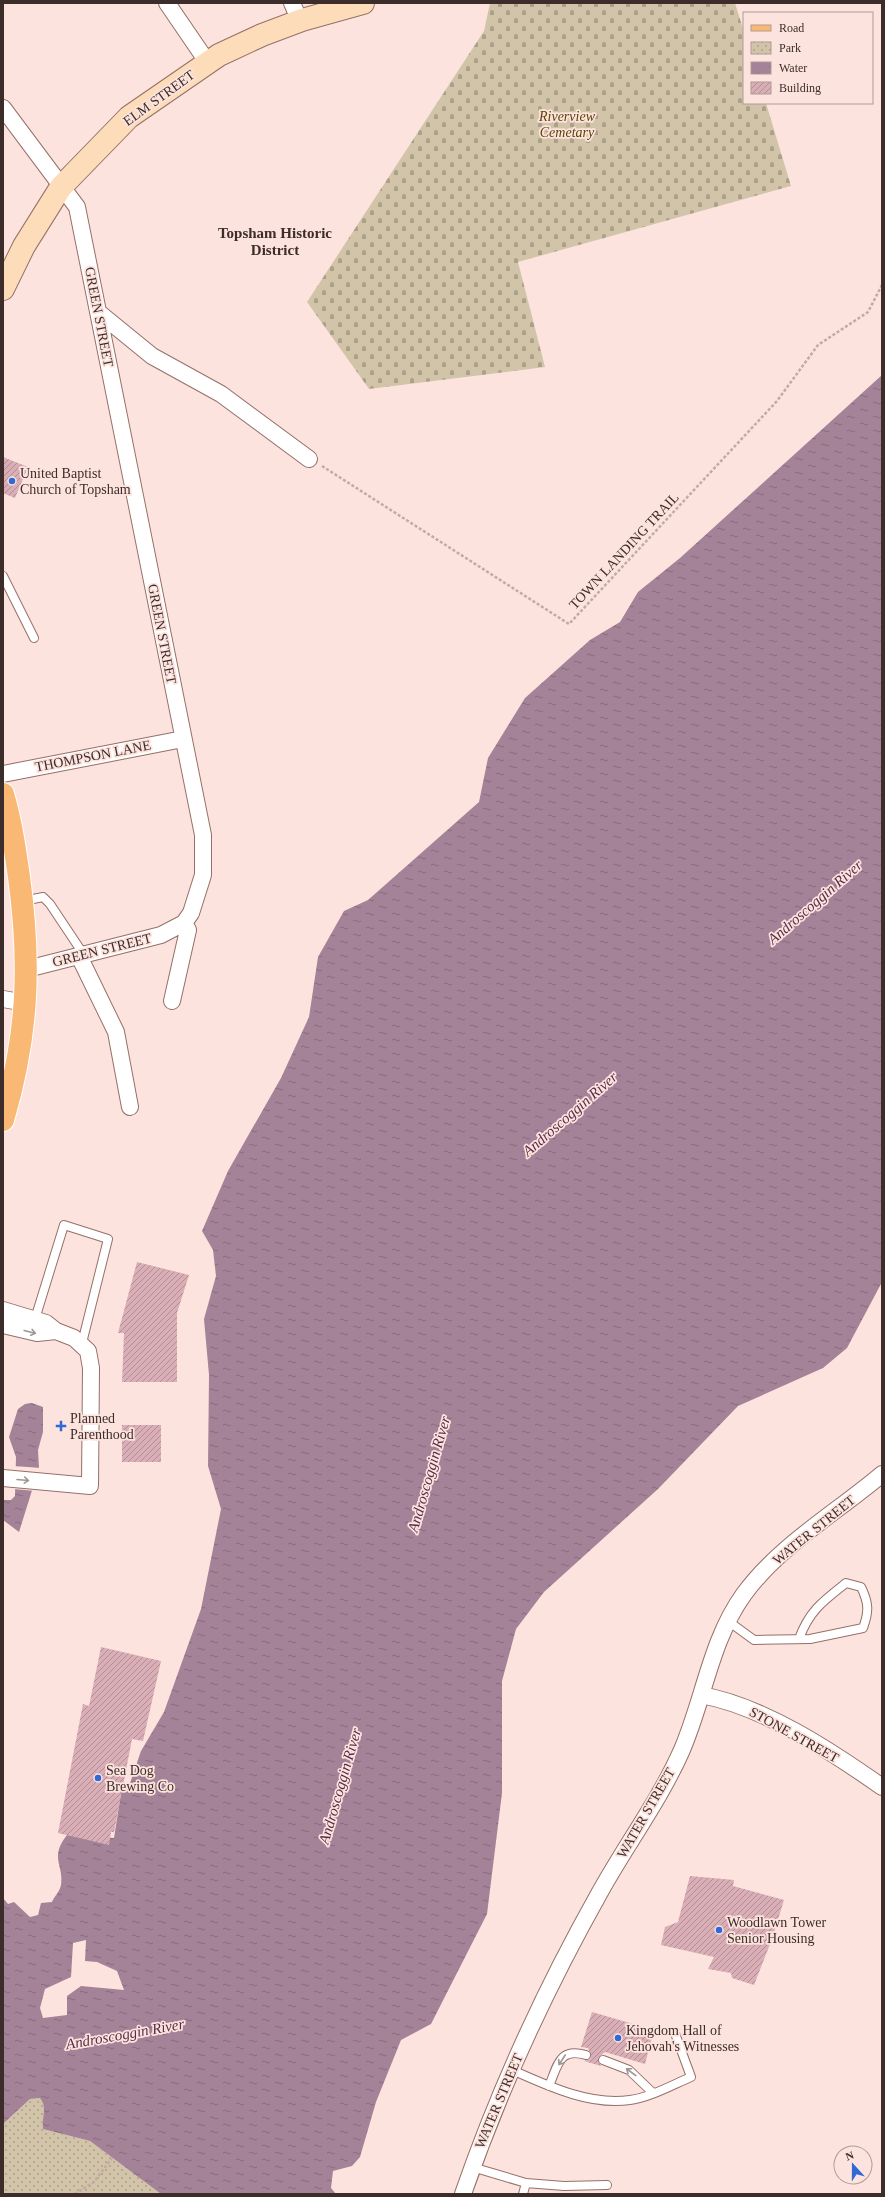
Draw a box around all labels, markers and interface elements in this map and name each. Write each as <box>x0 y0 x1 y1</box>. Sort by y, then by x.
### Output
legend <box>743 12 873 104</box>
text: Road <box>779 21 804 35</box>
text: Park <box>779 41 801 55</box>
text: Water <box>779 61 807 75</box>
street label: ELM STREET <box>120 67 198 129</box>
text: Building <box>779 81 821 95</box>
park label: Riverview Cemetary <box>538 109 596 140</box>
district label: Topsham Historic District <box>218 225 332 258</box>
street label: GREEN STREET <box>82 266 116 369</box>
place label: United Baptist Church of Topsham <box>20 466 131 497</box>
marker: United Baptist Church of Topsham <box>7 476 17 486</box>
street label: TOWN LANDING TRAIL <box>566 490 682 612</box>
street label: GREEN STREET <box>145 583 179 686</box>
street label: THOMPSON LANE <box>34 737 152 775</box>
water label: Androscoggin River <box>764 857 866 948</box>
street label: GREEN STREET <box>51 930 153 970</box>
water label: Androscoggin River <box>519 1069 621 1160</box>
one-way arrow <box>23 1328 36 1336</box>
place label: Planned Parenthood <box>70 1411 134 1442</box>
water label: Androscoggin River <box>405 1414 453 1535</box>
marker: Planned Parenthood <box>55 1420 67 1432</box>
one-way arrow <box>16 1477 29 1484</box>
street label: WATER STREET <box>770 1492 859 1568</box>
street label: STONE STREET <box>747 1704 842 1766</box>
water label: Androscoggin River <box>316 1726 364 1847</box>
place label: Sea Dog Brewing Co <box>106 1763 174 1794</box>
street label: WATER STREET <box>614 1765 678 1861</box>
marker: Sea Dog Brewing Co <box>93 1773 103 1783</box>
place label: Woodlawn Tower Senior Housing <box>727 1915 826 1946</box>
marker: Woodlawn Tower Senior Housing <box>714 1925 724 1935</box>
water label: Androscoggin River <box>64 2016 186 2052</box>
place label: Kingdom Hall of Jehovah's Witnesses <box>626 2023 739 2054</box>
marker: Kingdom Hall of Jehovah's Witnesses <box>613 2033 623 2043</box>
street label: WATER STREET <box>472 2051 526 2151</box>
one-way arrow <box>558 2054 566 2065</box>
one-way arrow <box>625 2068 636 2076</box>
north arrow <box>833 2145 873 2185</box>
text: N <box>844 2149 855 2163</box>

